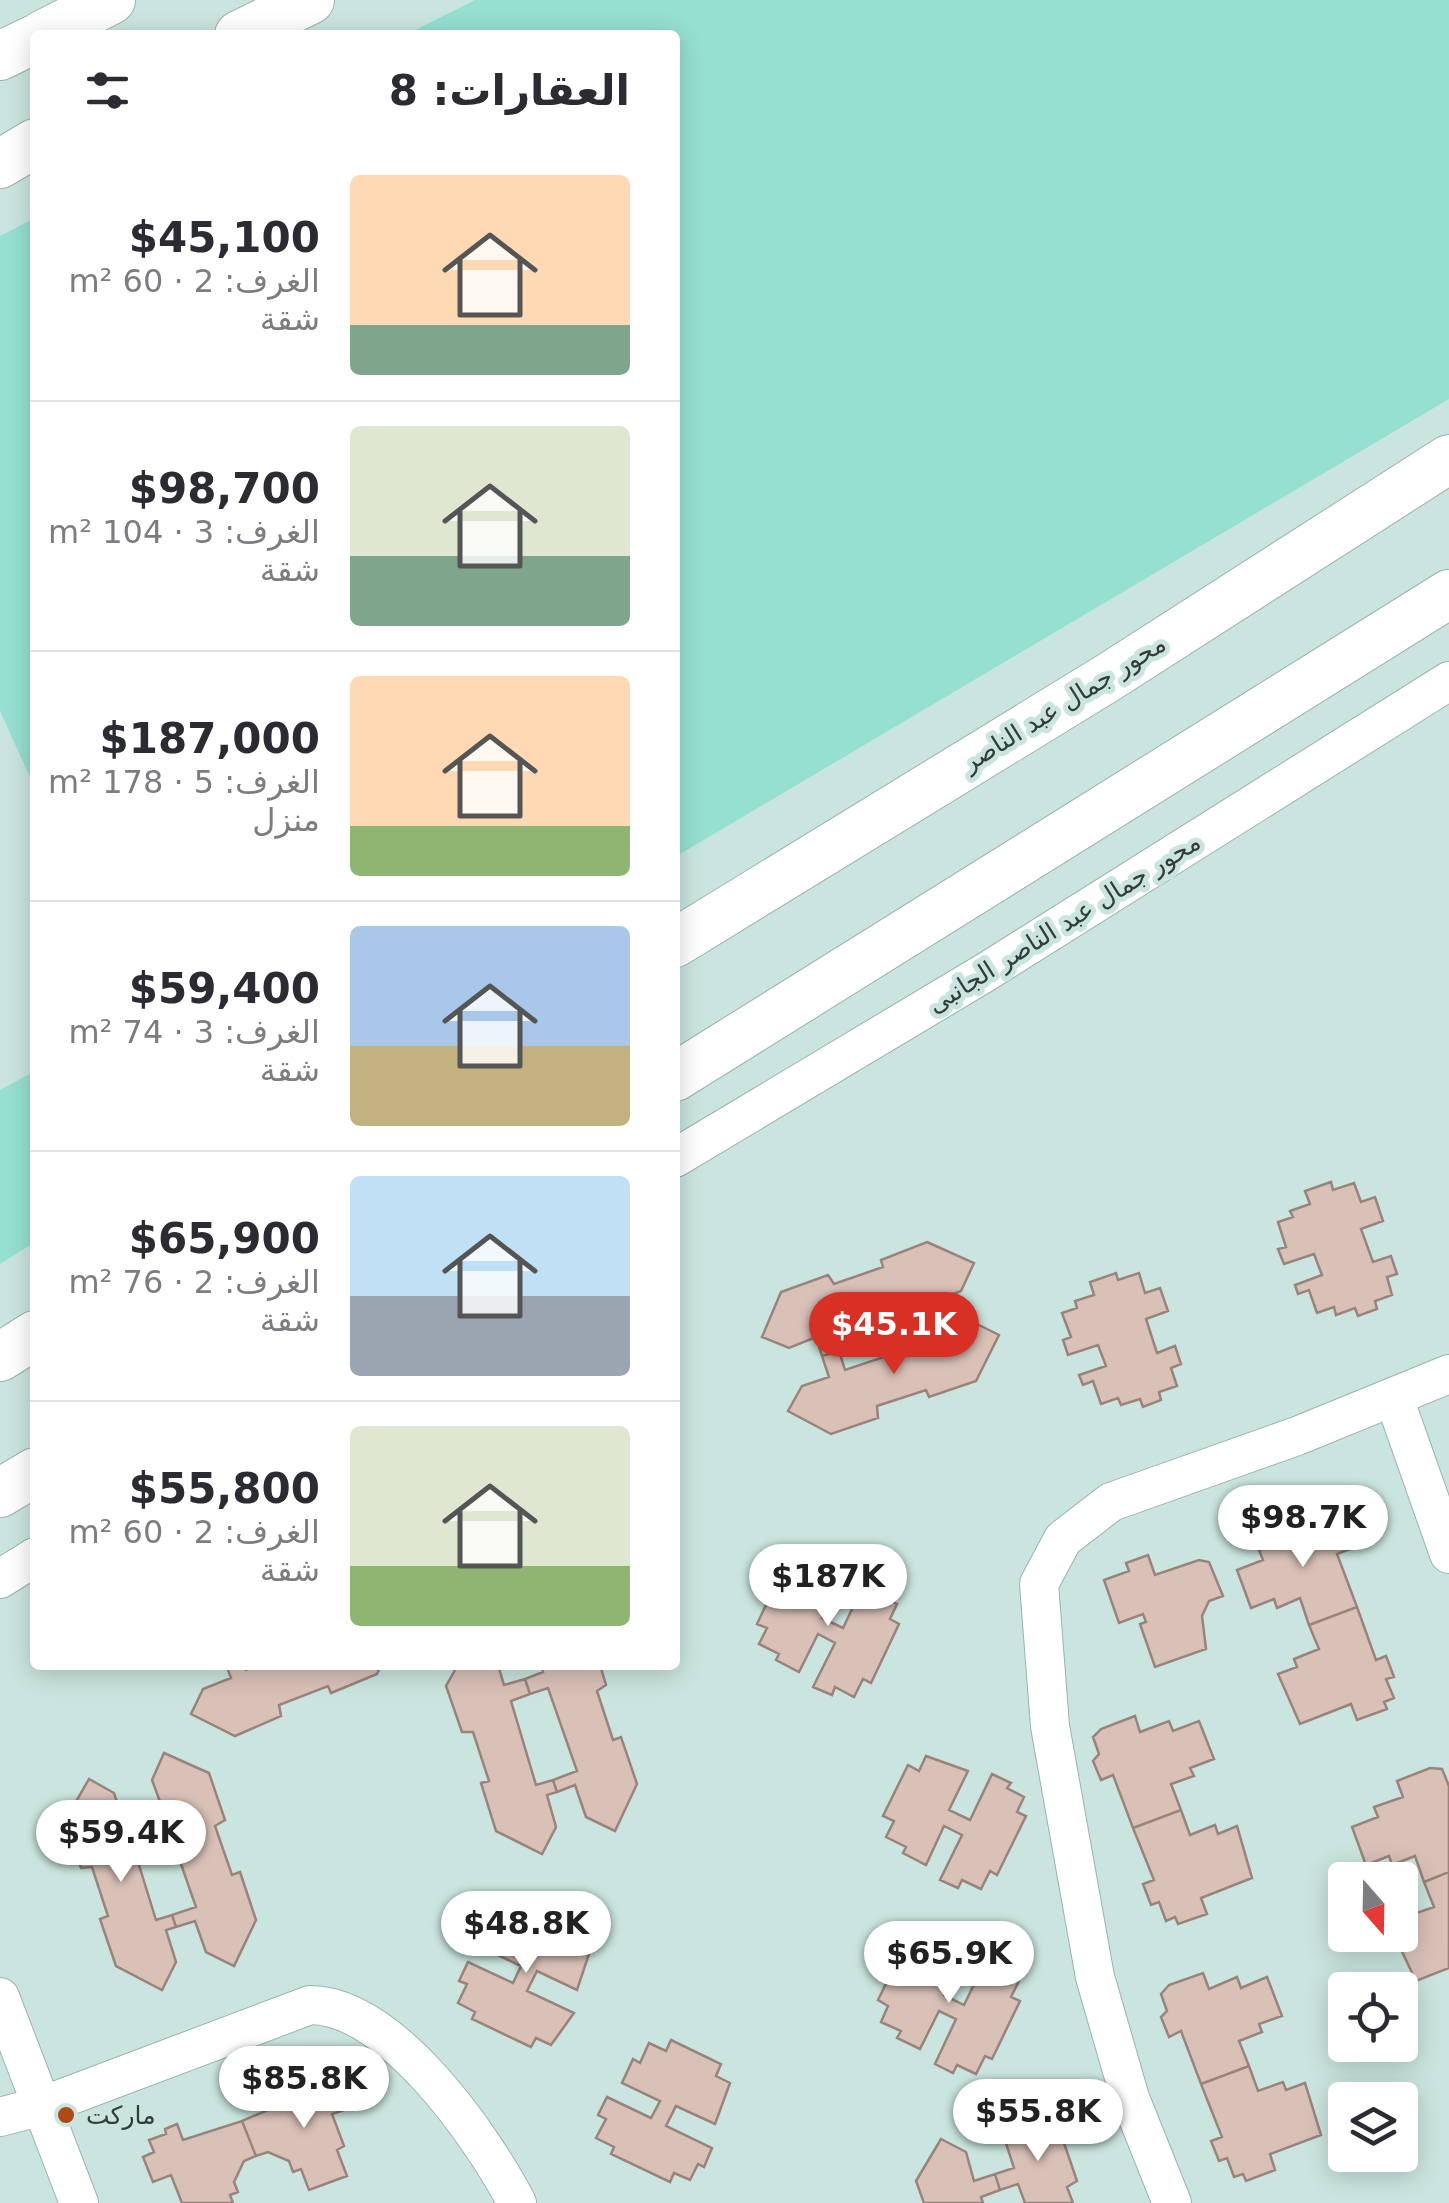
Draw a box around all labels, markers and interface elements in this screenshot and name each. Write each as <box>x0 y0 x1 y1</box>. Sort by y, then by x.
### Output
icon: filters <box>80 63 135 118</box>
text: العقارات: 8 <box>389 66 630 115</box>
text: $45,100 <box>129 213 320 262</box>
icon: home <box>430 215 550 335</box>
text: الغرف: 2 · 60 m² <box>68 262 320 300</box>
text: شقة <box>260 300 320 338</box>
text: $98,700 <box>129 464 320 513</box>
icon: home <box>430 466 550 586</box>
text: الغرف: 3 · 104 m² <box>48 513 320 551</box>
text: شقة <box>260 551 320 589</box>
street label: محور جمال عبد الناصر <box>955 629 1171 778</box>
text: $187,000 <box>99 714 320 763</box>
icon: home <box>430 716 550 836</box>
text: الغرف: 5 · 178 m² <box>48 763 320 801</box>
text: منزل <box>252 801 320 839</box>
street label: محور جمال عبد الناصر الجانبى <box>922 827 1206 1019</box>
text: $59,400 <box>129 964 320 1013</box>
icon: home <box>430 966 550 1086</box>
text: الغرف: 3 · 74 m² <box>68 1013 320 1051</box>
text: شقة <box>260 1051 320 1089</box>
text: $65,900 <box>129 1214 320 1263</box>
icon: home <box>430 1216 550 1336</box>
text: الغرف: 2 · 76 m² <box>68 1263 320 1301</box>
pin: $45.1K <box>813 1292 975 1377</box>
text: شقة <box>260 1301 320 1339</box>
text: $45.1K <box>831 1305 957 1343</box>
text: $55,800 <box>129 1464 320 1513</box>
icon: home <box>430 1466 550 1586</box>
pin: $98.7K <box>1222 1485 1384 1570</box>
text: $98.7K <box>1240 1498 1366 1536</box>
text: الغرف: 2 · 60 m² <box>68 1513 320 1551</box>
pin: $187K <box>758 1544 898 1629</box>
text: شقة <box>260 1551 320 1589</box>
text: $187K <box>771 1557 885 1595</box>
pin: $59.4K <box>40 1800 202 1885</box>
text: $59.4K <box>58 1813 184 1851</box>
north arrow <box>1328 1862 1418 1952</box>
map controls <box>1328 1862 1418 2172</box>
pin: $48.8K <box>445 1891 607 1976</box>
text: $48.8K <box>463 1904 589 1942</box>
pin: $65.9K <box>868 1921 1030 2006</box>
text: $65.9K <box>886 1934 1012 1972</box>
button: locate <box>1328 1972 1418 2062</box>
pin: $85.8K <box>223 2046 385 2131</box>
text: $85.8K <box>241 2059 367 2097</box>
pin: $55.8K <box>957 2079 1119 2164</box>
button: layers <box>1328 2082 1418 2172</box>
text: $55.8K <box>975 2092 1101 2130</box>
place label: ماركت <box>86 2101 156 2130</box>
marker: ماركت <box>55 2104 77 2126</box>

